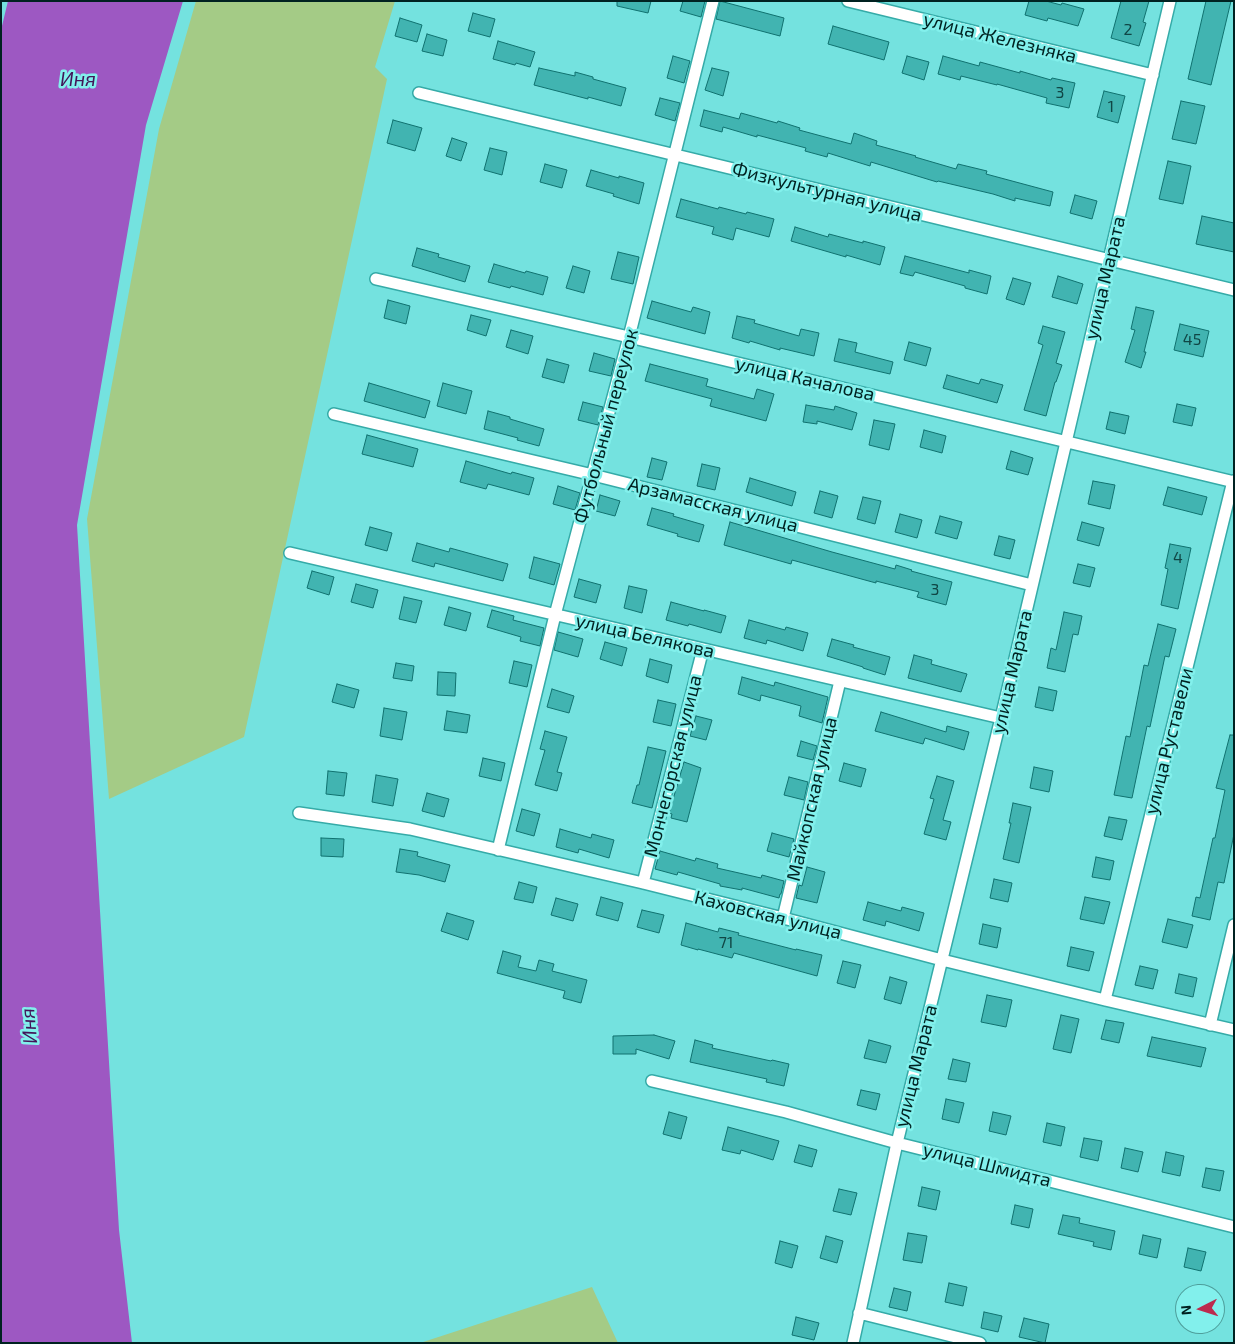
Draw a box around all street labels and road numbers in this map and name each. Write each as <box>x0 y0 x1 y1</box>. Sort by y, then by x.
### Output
street label: улица Железняка <box>921 8 1079 68</box>
street label: Физкультурная улица <box>730 157 924 227</box>
street label: улица Марата <box>1080 214 1130 342</box>
street label: Футбольный переулок <box>569 326 643 526</box>
street label: улица Качалова <box>733 352 877 406</box>
street label: Арзамасская улица <box>626 473 800 537</box>
street label: улица Марата <box>987 608 1037 736</box>
street label: улица Белякова <box>573 609 717 663</box>
street label: улица Руставели <box>1140 665 1198 817</box>
street label: Мончегорская улица <box>639 672 707 860</box>
street label: Майкопская улица <box>782 715 842 883</box>
street label: Каховская улица <box>692 886 844 944</box>
street label: улица Марата <box>890 1002 942 1130</box>
street label: улица Шмидта <box>921 1138 1053 1192</box>

